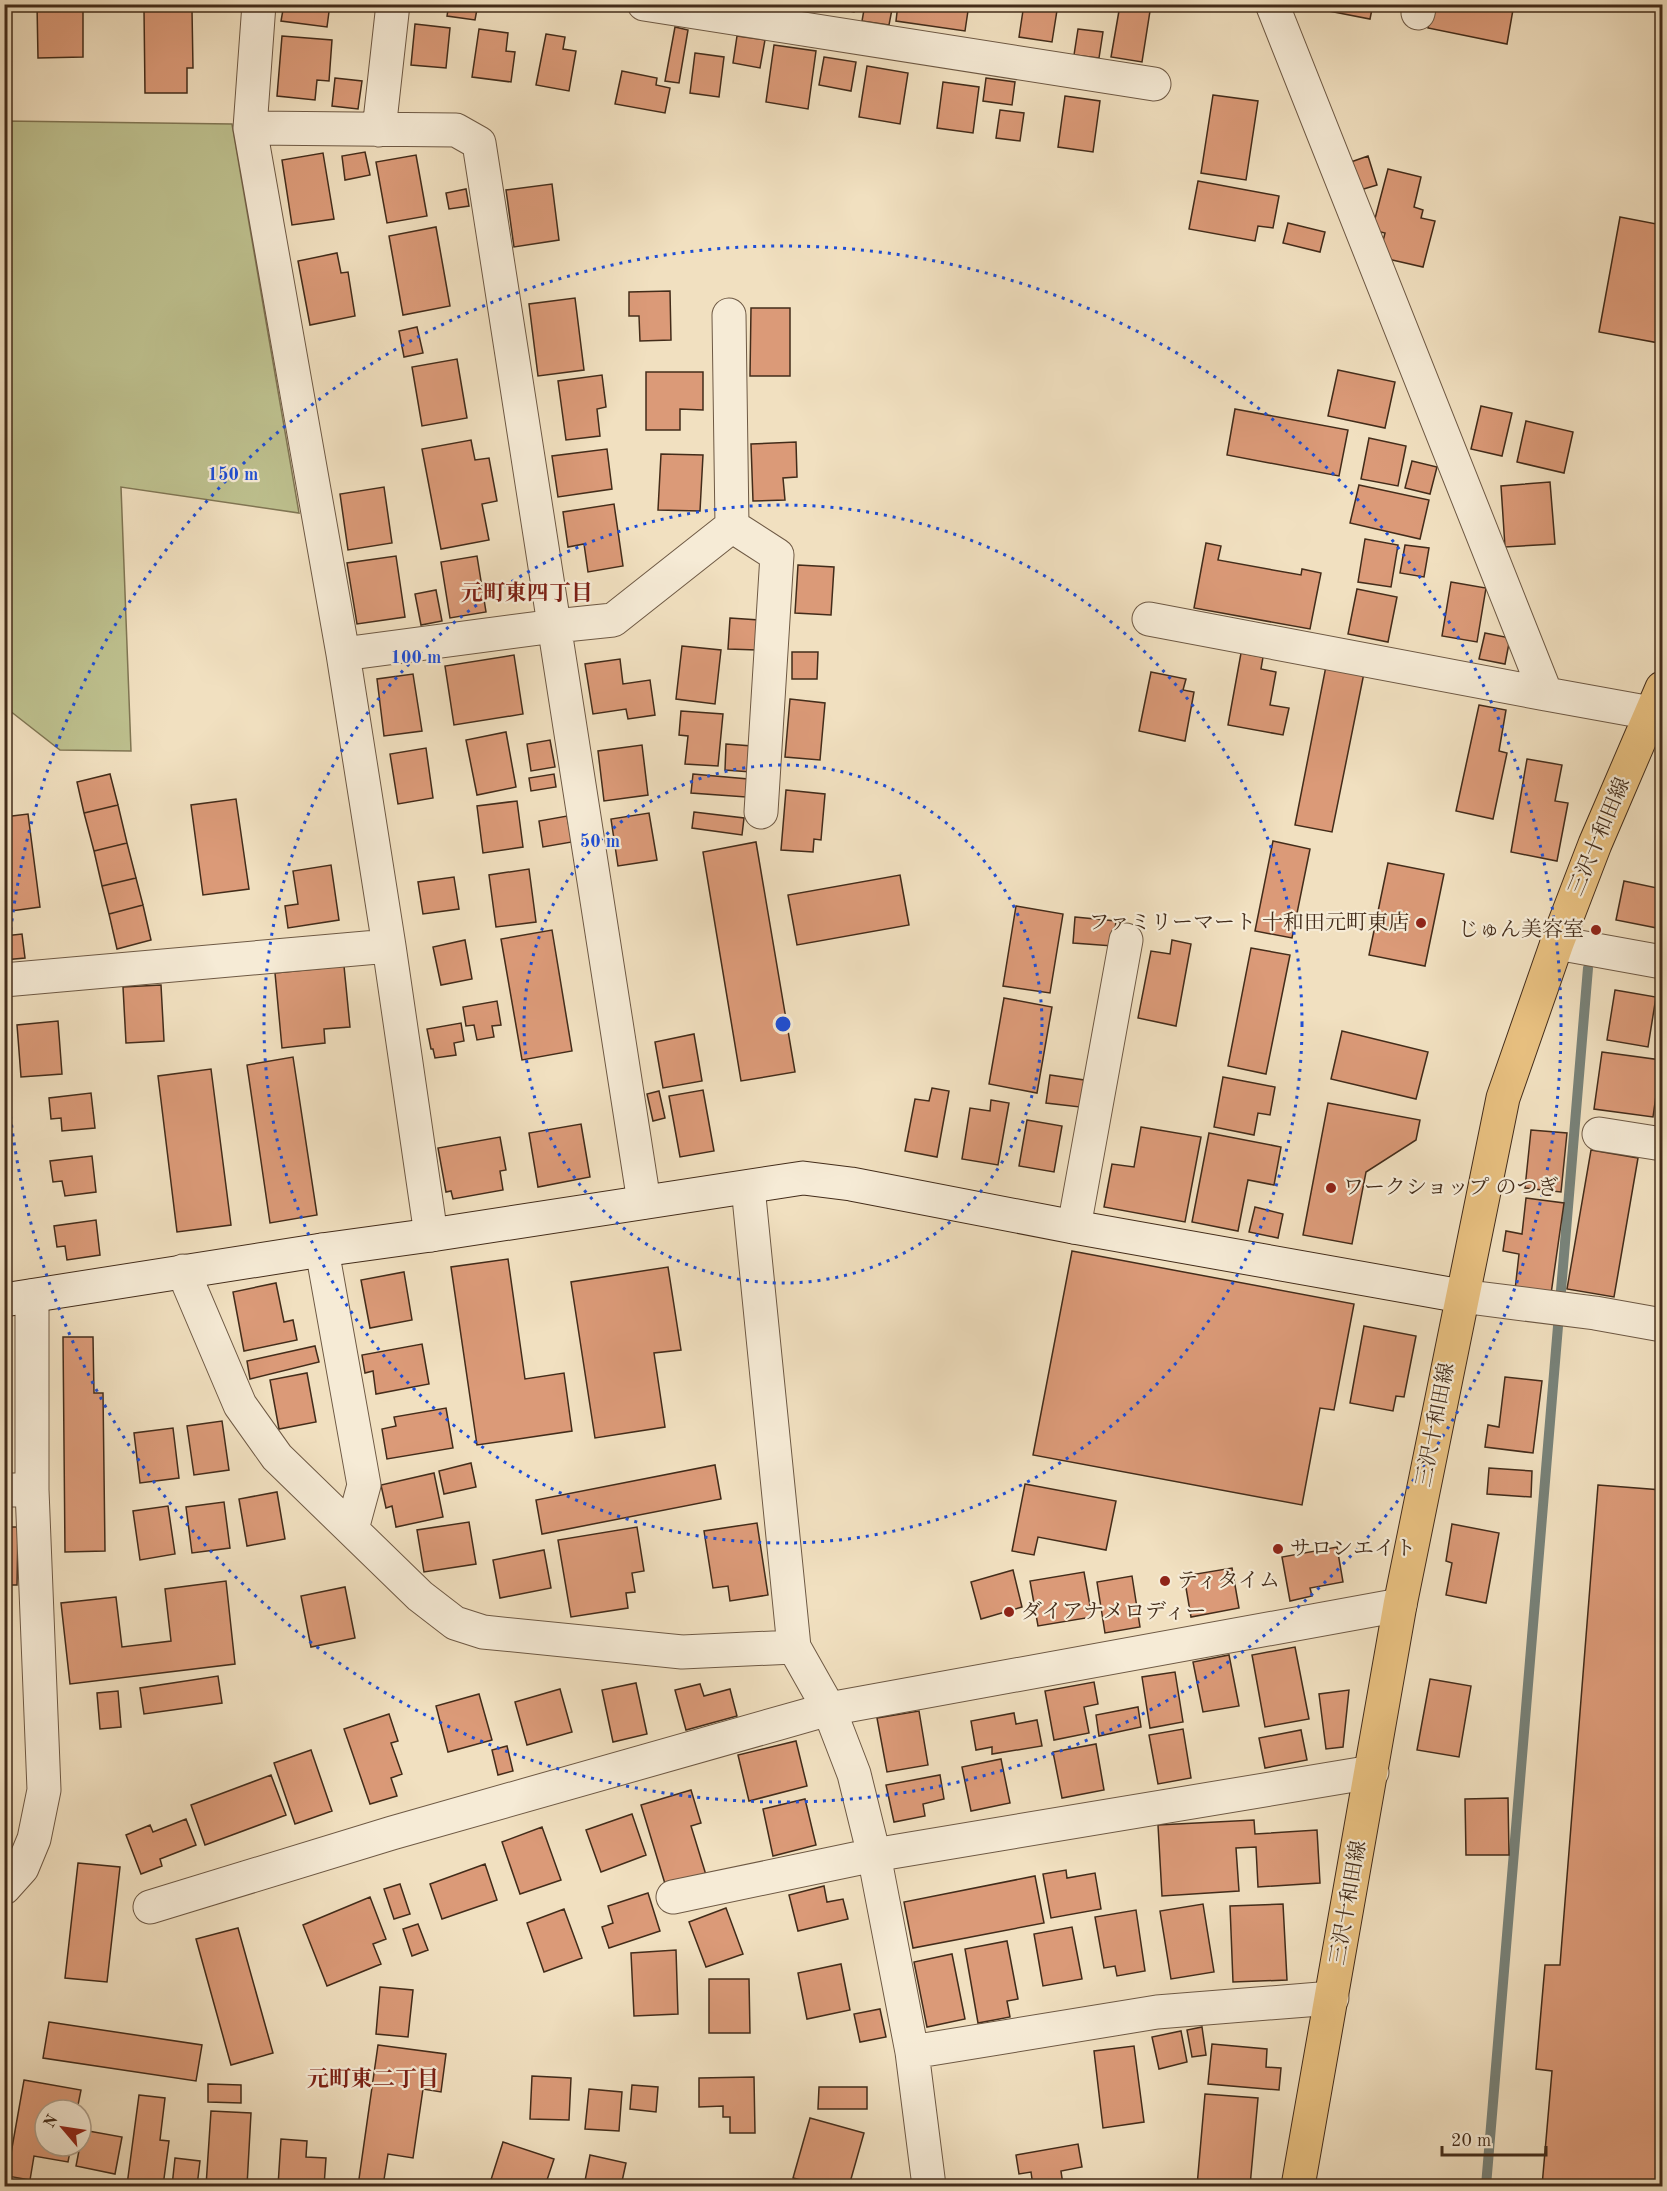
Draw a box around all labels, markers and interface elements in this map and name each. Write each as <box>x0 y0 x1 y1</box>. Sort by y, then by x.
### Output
text: 150 m <box>208 466 258 484</box>
district label: 元町東四丁目 <box>461 581 593 605</box>
text: 100 m <box>391 649 441 667</box>
street label: 三沢十和田線 <box>1564 774 1634 899</box>
text: 50 m <box>580 833 620 851</box>
place label: ファミリーマート 十和田元町東店 <box>1089 911 1409 934</box>
marker: ファミリーマート 十和田元町東店 <box>1414 916 1428 930</box>
place label: じゅん美容室 <box>1458 918 1584 941</box>
marker: じゅん美容室 <box>1589 923 1603 937</box>
centre of rings <box>773 1014 793 1034</box>
place label: ワークショップ のつぎ <box>1343 1176 1558 1199</box>
marker: ワークショップ のつぎ <box>1324 1181 1338 1195</box>
street label: 三沢十和田線 <box>1412 1361 1458 1489</box>
place label: サロンエイト <box>1290 1538 1416 1560</box>
marker: サロンエイト <box>1271 1542 1285 1556</box>
place label: ティタイム <box>1177 1570 1280 1592</box>
marker: ティタイム <box>1158 1574 1172 1588</box>
place label: ダイアナメロディー <box>1021 1600 1206 1623</box>
marker: ダイアナメロディー <box>1002 1605 1016 1619</box>
street label: 三沢十和田線 <box>1326 1839 1370 1967</box>
district label: 元町東二丁目 <box>307 2067 439 2091</box>
north arrow <box>33 2098 93 2158</box>
text: N <box>42 2112 62 2131</box>
scale bar <box>1442 2119 1546 2157</box>
text: 20 m <box>1451 2132 1491 2150</box>

